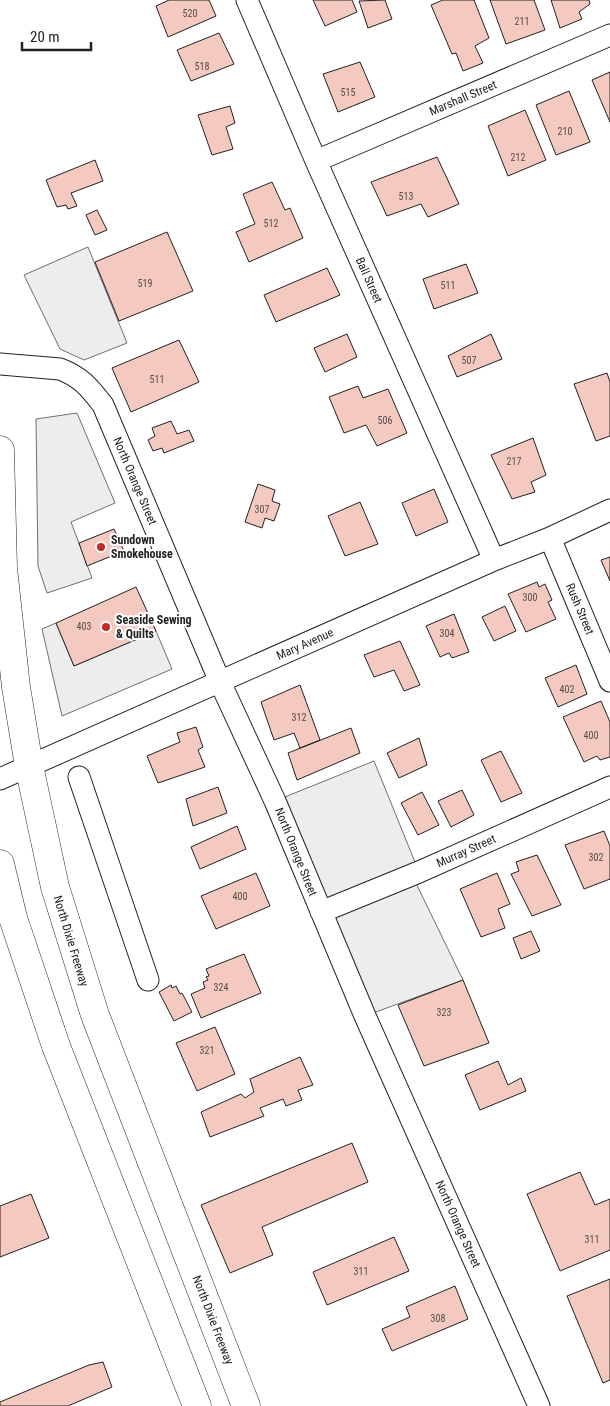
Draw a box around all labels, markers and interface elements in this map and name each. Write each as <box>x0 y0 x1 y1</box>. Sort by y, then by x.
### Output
house number: 520 <box>183 8 197 19</box>
house number: 211 <box>515 16 529 27</box>
scale bar <box>22 20 91 52</box>
text: 20 m <box>30 28 60 46</box>
house number: 518 <box>195 61 209 72</box>
street label: Marshall Street <box>427 77 499 118</box>
house number: 515 <box>341 87 355 98</box>
house number: 210 <box>558 126 572 137</box>
house number: 212 <box>511 152 525 163</box>
house number: 513 <box>399 191 413 202</box>
house number: 512 <box>264 218 278 229</box>
street label: Ball Street <box>353 255 385 305</box>
house number: 519 <box>138 278 152 289</box>
house number: 511 <box>441 280 455 291</box>
house number: 507 <box>462 355 476 366</box>
house number: 511 <box>150 374 164 385</box>
house number: 506 <box>378 415 392 426</box>
street label: North Orange Street <box>110 435 160 527</box>
house number: 217 <box>507 456 521 467</box>
house number: 307 <box>255 504 269 515</box>
place label: Sundown Smokehouse <box>111 533 173 561</box>
marker: Sundown Smokehouse <box>95 541 107 553</box>
street label: Rush Street <box>563 581 597 637</box>
house number: 300 <box>523 592 537 603</box>
place label: Seaside Sewing & Quilts <box>116 613 192 641</box>
house number: 403 <box>77 621 91 632</box>
marker: Seaside Sewing & Quilts <box>100 621 112 633</box>
street label: Mary Avenue <box>274 625 336 663</box>
house number: 304 <box>440 628 454 639</box>
house number: 402 <box>560 684 574 695</box>
house number: 312 <box>292 712 306 723</box>
house number: 400 <box>584 730 598 741</box>
street label: North Orange Street <box>272 806 320 899</box>
street label: Murray Street <box>434 832 498 870</box>
house number: 302 <box>589 852 603 863</box>
house number: 400 <box>233 891 247 902</box>
street label: North Dixie Freeway <box>51 894 91 988</box>
house number: 324 <box>214 982 228 993</box>
house number: 323 <box>437 1007 451 1018</box>
house number: 321 <box>200 1045 214 1056</box>
street label: North Orange Street <box>432 1178 484 1270</box>
house number: 311 <box>585 1234 599 1245</box>
house number: 311 <box>354 1266 368 1277</box>
street label: North Dixie Freeway <box>190 1273 236 1367</box>
house number: 308 <box>431 1313 445 1324</box>

